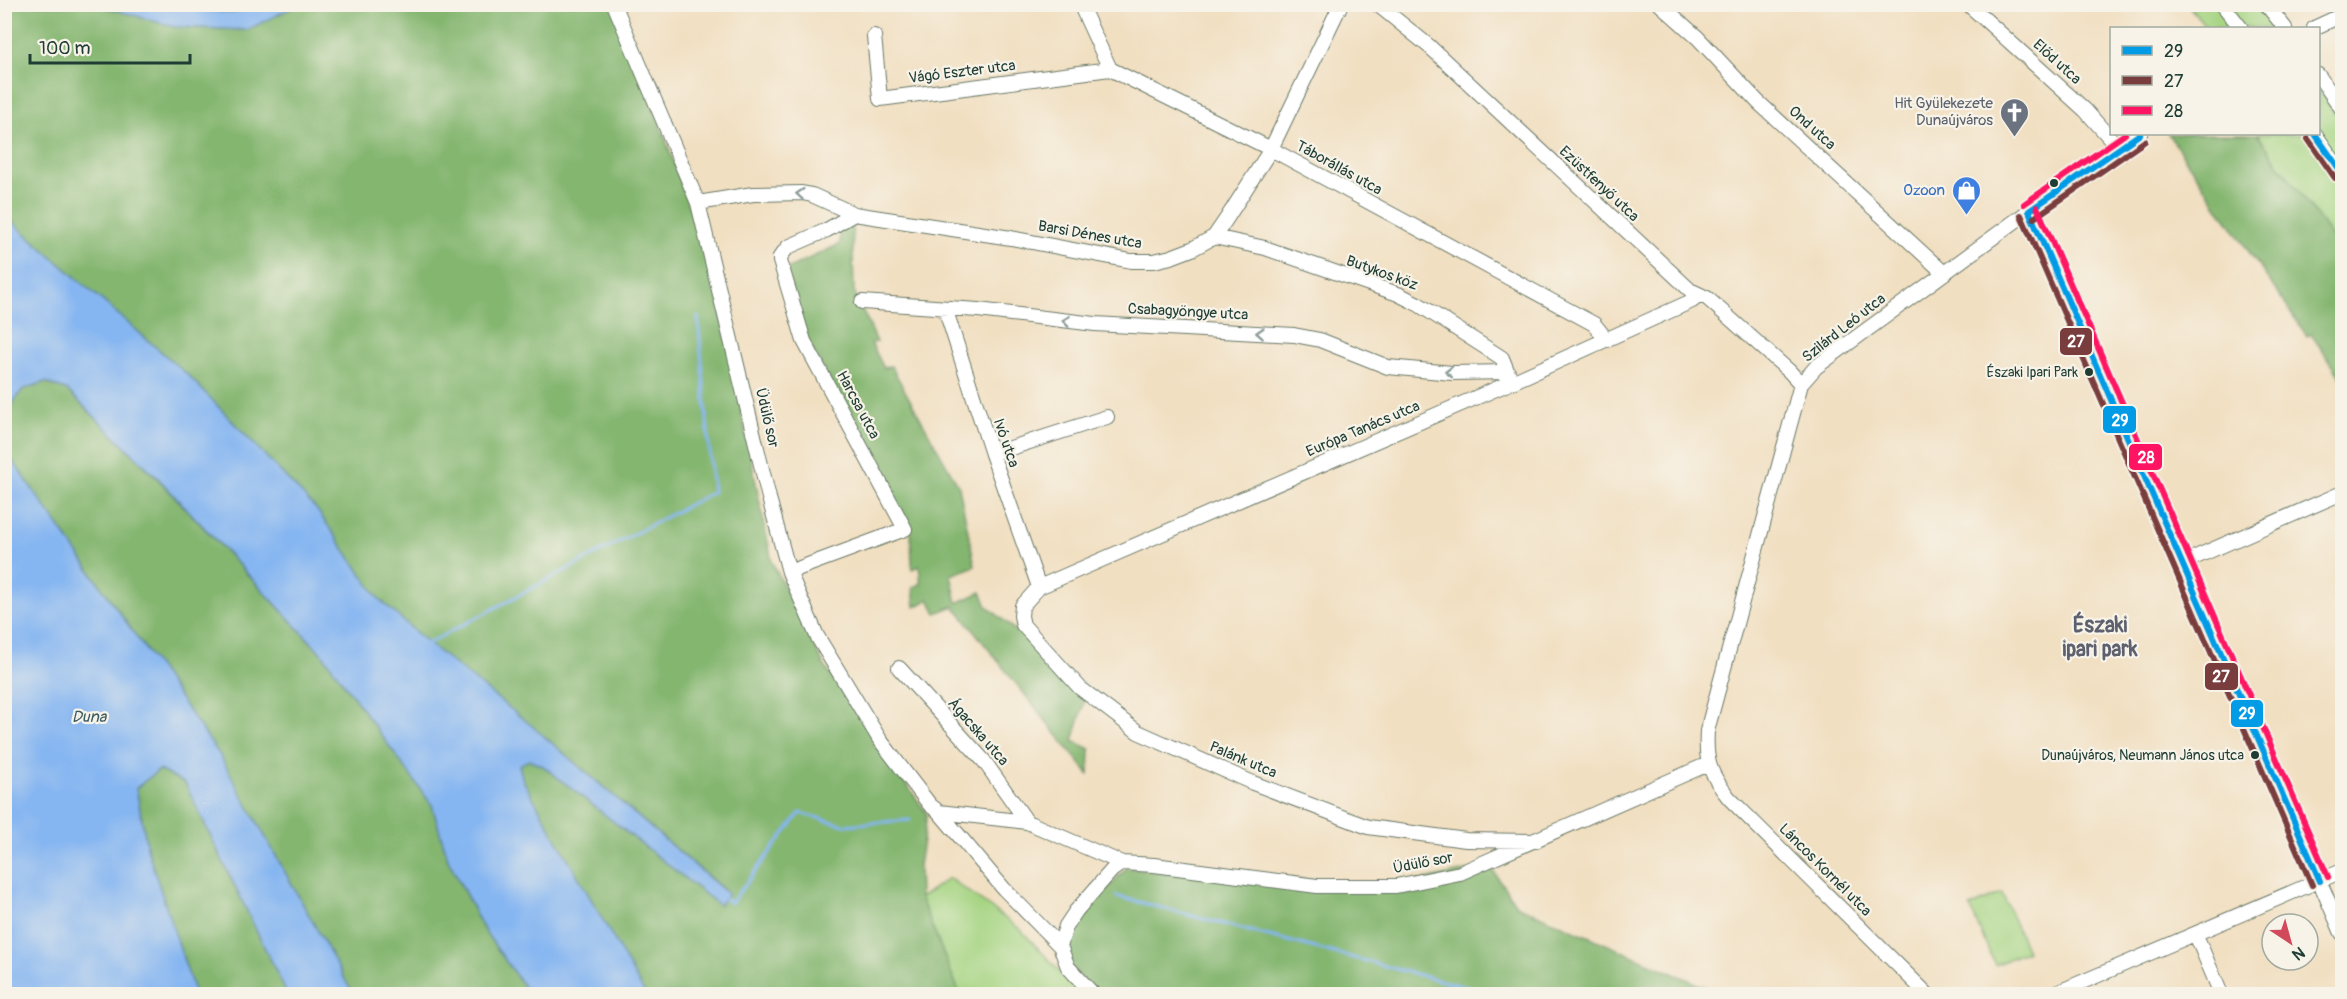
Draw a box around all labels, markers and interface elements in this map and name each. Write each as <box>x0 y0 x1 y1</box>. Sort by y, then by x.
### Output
scale bar <box>30 27 190 65</box>
legend <box>2110 27 2320 135</box>
street label: Előd utca <box>2029 35 2085 89</box>
text: 100 m <box>39 37 91 60</box>
text: 29 <box>2164 40 2183 63</box>
street label: Vágó Eszter utca <box>907 56 1017 88</box>
text: 27 <box>2164 70 2184 93</box>
place label: Hit Gyülekezete Dunaújváros <box>1894 94 1994 130</box>
church icon: Hit Gyülekezete Dunaújváros <box>1998 96 2030 138</box>
text: 28 <box>2164 100 2183 123</box>
street label: Ond utca <box>1785 102 1839 154</box>
street label: Táborállás utca <box>1293 137 1385 199</box>
street label: Ezüstfenyő utca <box>1555 142 1643 226</box>
shop icon: Ozoon <box>1950 174 1982 216</box>
unlabelled marker <box>2048 177 2060 189</box>
place label: Ozoon <box>1903 181 1945 200</box>
one-way arrow <box>795 187 804 200</box>
street label: Barsi Dénes utca <box>1037 217 1143 253</box>
street label: Butykos köz <box>1343 251 1421 295</box>
street label: Szilárd Leó utca <box>1798 289 1890 367</box>
street label: Csabagyöngye utca <box>1127 299 1249 325</box>
one-way arrow <box>1061 315 1070 328</box>
one-way arrow <box>1256 327 1265 340</box>
line badge: 27 <box>2059 327 2093 356</box>
text: 27 <box>2067 332 2085 352</box>
place label: Északi Ipari Park <box>1987 363 2078 381</box>
one-way arrow <box>1445 366 1454 378</box>
marker: Északi Ipari Park <box>2083 366 2095 378</box>
street label: Harcsa utca <box>832 368 884 442</box>
street label: Üdülő sor <box>751 386 783 450</box>
street label: Európa Tanács utca <box>1303 397 1423 461</box>
line badge: 29 <box>2102 405 2137 434</box>
text: 29 <box>2111 411 2129 431</box>
street label: Ivó utca <box>989 416 1023 470</box>
line badge: 28 <box>2128 443 2163 471</box>
text: 28 <box>2137 448 2155 468</box>
district label: Északi ipari park <box>2062 611 2138 663</box>
line badge: 27 <box>2204 662 2239 691</box>
text: 27 <box>2212 667 2230 687</box>
street label: Ágacska utca <box>943 694 1013 770</box>
line badge: 29 <box>2230 699 2264 728</box>
text: 29 <box>2238 704 2256 724</box>
water label: Duna <box>72 707 108 727</box>
street label: Palánk utca <box>1206 737 1280 783</box>
place label: Dunaújváros, Neumann János utca <box>2041 747 2244 764</box>
marker: Dunaújváros, Neumann János utca <box>2249 749 2261 761</box>
street label: Láncos Kornél utca <box>1775 820 1875 920</box>
street label: Üdülő sor <box>1392 848 1455 878</box>
north arrow <box>2260 912 2320 972</box>
text: N <box>2288 942 2308 965</box>

